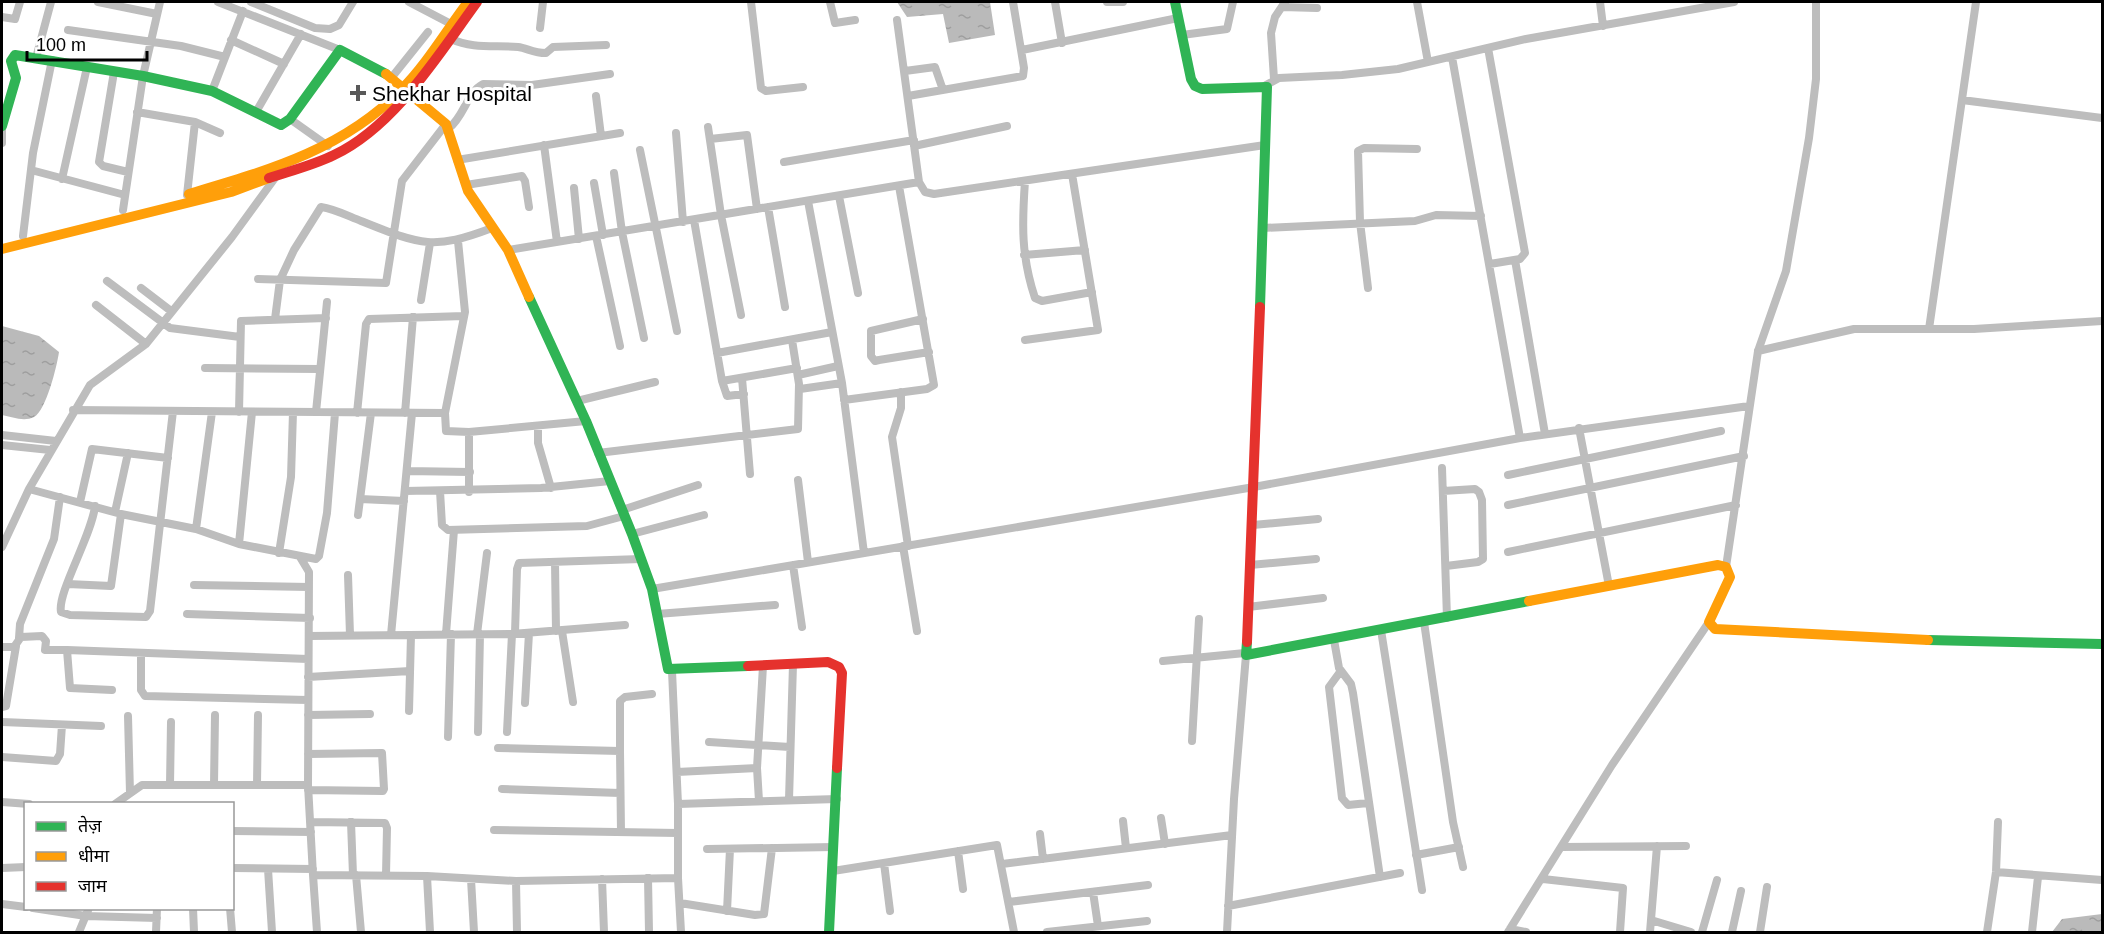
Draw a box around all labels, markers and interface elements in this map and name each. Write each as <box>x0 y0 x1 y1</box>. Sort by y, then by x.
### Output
scale bar <box>27 24 147 62</box>
text: 100 m <box>36 35 86 55</box>
place label: Shekhar Hospital <box>372 82 532 105</box>
marker: Shekhar Hospital <box>349 84 367 102</box>
legend <box>24 802 234 910</box>
text: तेज़ <box>78 815 102 836</box>
text: धीमा <box>78 846 109 866</box>
text: जाम <box>78 876 108 896</box>

